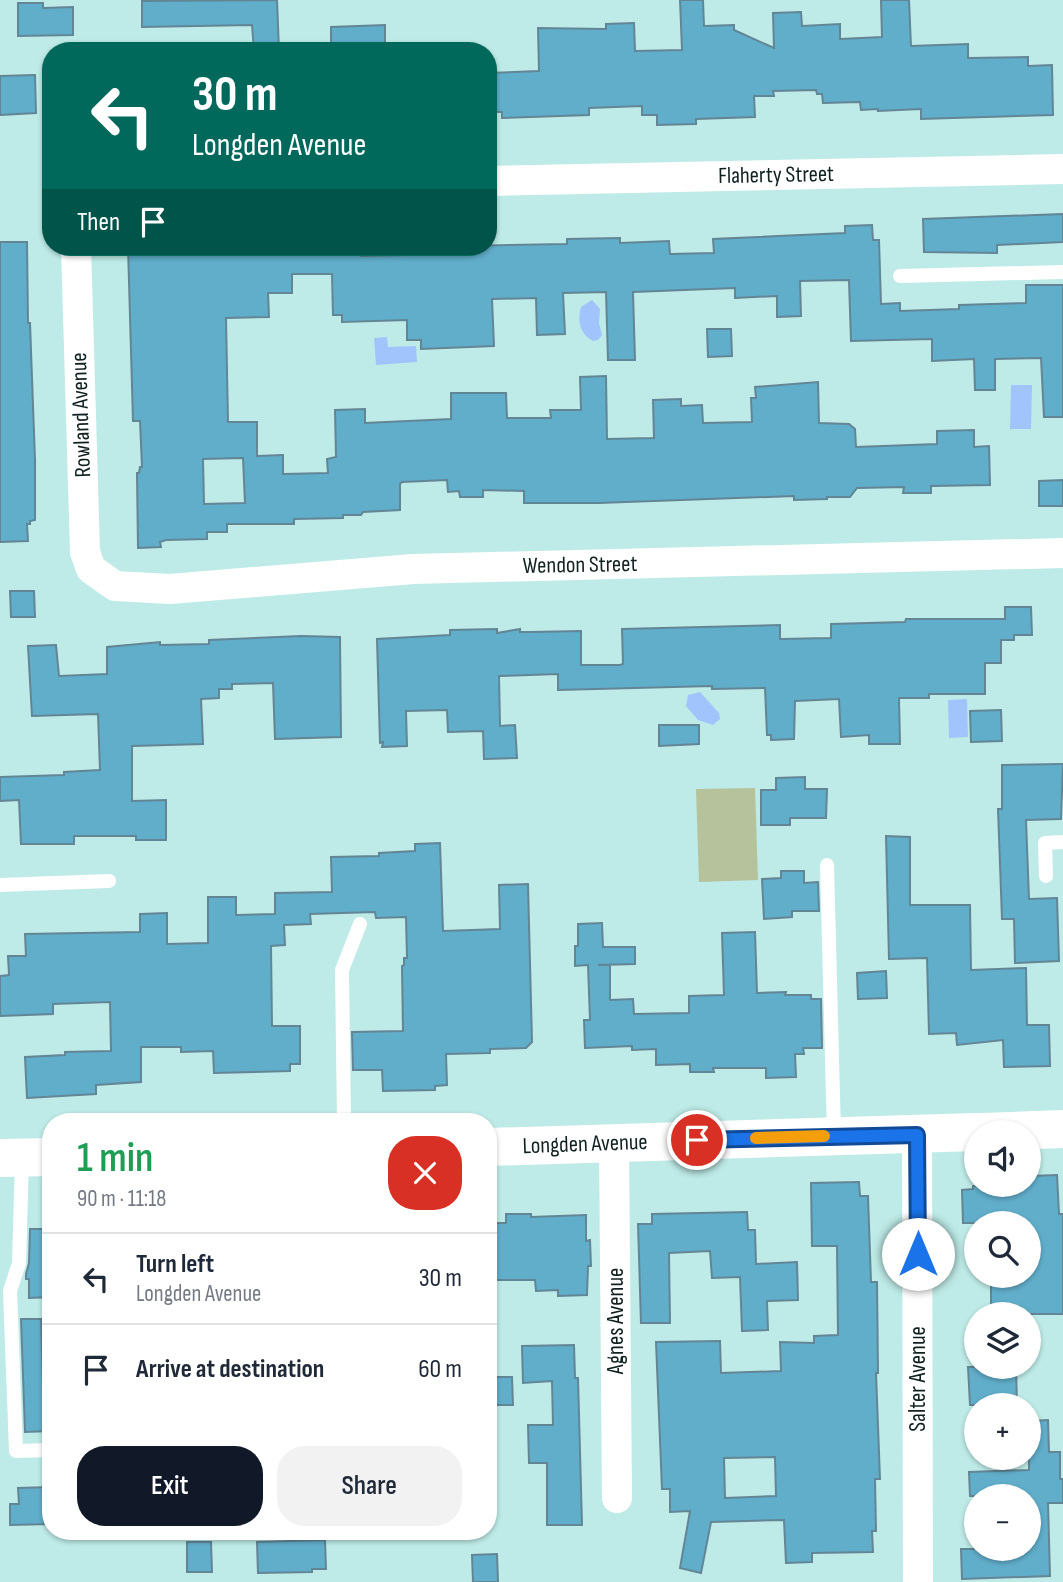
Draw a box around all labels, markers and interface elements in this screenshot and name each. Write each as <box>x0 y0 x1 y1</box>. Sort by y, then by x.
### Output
text: 30 m <box>192 66 277 125</box>
icon: left <box>77 70 168 161</box>
text: Longden Avenue <box>192 126 366 165</box>
street label: Flaherty Street <box>718 160 834 190</box>
icon: arrive <box>134 203 172 241</box>
text: Then <box>77 207 120 238</box>
street label: Rowland Avenue <box>65 352 97 478</box>
street label: Wendon Street <box>522 550 638 580</box>
pin <box>667 1110 727 1170</box>
map controls <box>964 1120 1041 1561</box>
button: sound <box>964 1120 1041 1197</box>
icon: arrive <box>678 1121 716 1159</box>
street label: Longden Avenue <box>522 1128 648 1160</box>
text: 1 min <box>77 1133 153 1184</box>
button: close <box>388 1136 462 1210</box>
text: 90 m · 11:18 <box>77 1185 166 1213</box>
button: search <box>964 1211 1041 1288</box>
position arrow <box>881 1217 955 1291</box>
text: Turn left <box>136 1249 214 1280</box>
icon: left <box>77 1260 115 1298</box>
text: 30 m <box>419 1263 462 1294</box>
street label: Agnes Avenue <box>602 1268 630 1375</box>
text: Longden Avenue <box>136 1280 261 1308</box>
button: layers <box>964 1302 1041 1379</box>
street label: Salter Avenue <box>904 1326 932 1432</box>
icon: arrive <box>77 1351 115 1389</box>
text: Arrive at destination <box>136 1354 324 1385</box>
text: 60 m <box>418 1354 462 1385</box>
button: + <box>964 1393 1041 1470</box>
button: Exit <box>77 1446 263 1526</box>
button: Share <box>277 1446 462 1526</box>
button: − <box>964 1484 1041 1561</box>

